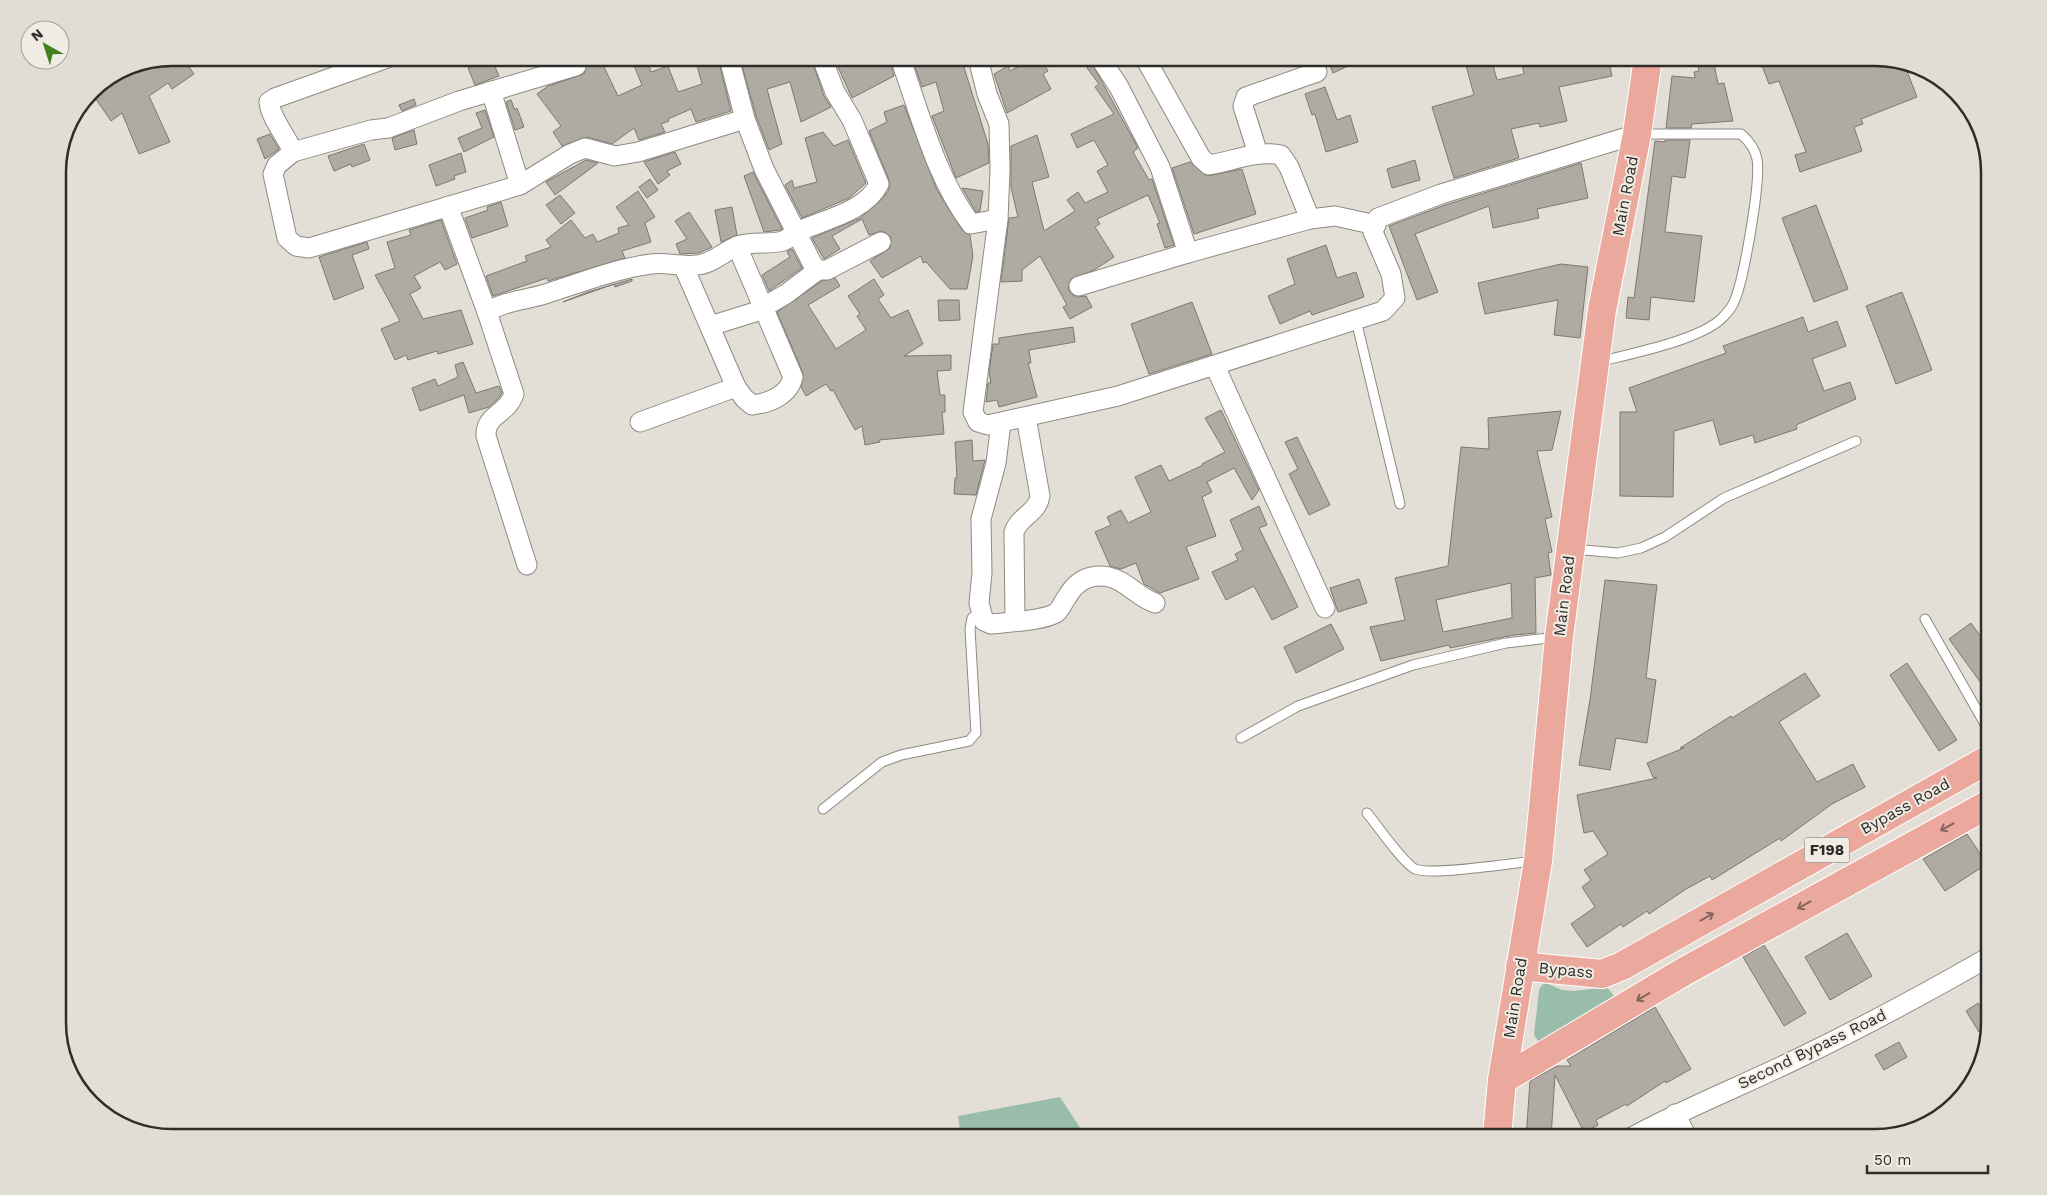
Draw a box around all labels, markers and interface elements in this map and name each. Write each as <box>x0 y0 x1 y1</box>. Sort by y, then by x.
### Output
north arrow <box>20 20 70 70</box>
text: N <box>28 25 46 44</box>
street label: Main Road <box>1608 154 1642 238</box>
street label: Main Road <box>1550 554 1578 638</box>
street label: Bypass Road <box>1857 774 1953 838</box>
one-way arrow <box>1939 822 1954 832</box>
road number: F198 <box>1804 838 1850 862</box>
one-way arrow <box>1798 901 1812 911</box>
one-way arrow <box>1699 912 1713 922</box>
street label: Main Road <box>1499 956 1531 1040</box>
street label: Bypass <box>1538 958 1594 982</box>
one-way arrow <box>1636 992 1650 1002</box>
street label: Second Bypass Road <box>1735 1005 1889 1093</box>
scale bar <box>1867 1142 1988 1174</box>
text: 50 m <box>1874 1151 1911 1169</box>

